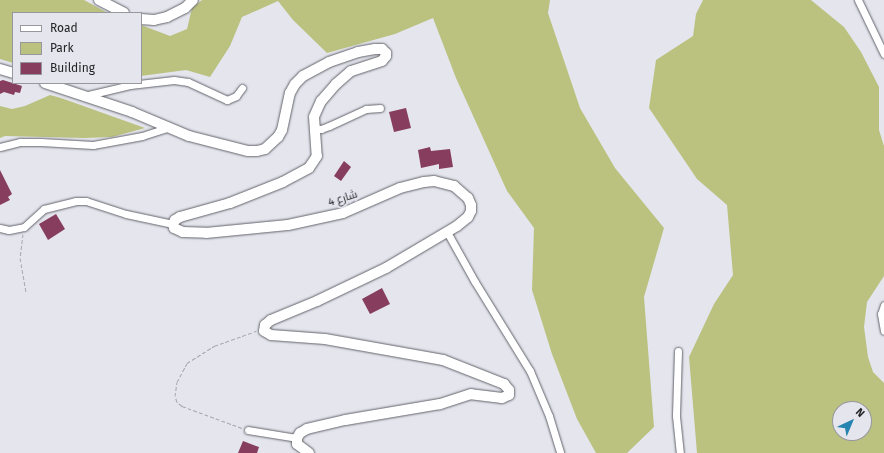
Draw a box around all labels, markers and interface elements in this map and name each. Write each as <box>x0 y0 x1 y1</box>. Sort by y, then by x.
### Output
legend <box>12 12 142 84</box>
text: Road <box>50 21 78 35</box>
text: Park <box>50 41 74 55</box>
text: Building <box>50 61 95 75</box>
street label: شارع 4 <box>327 188 359 210</box>
north arrow <box>832 401 872 441</box>
text: N <box>853 406 867 420</box>

